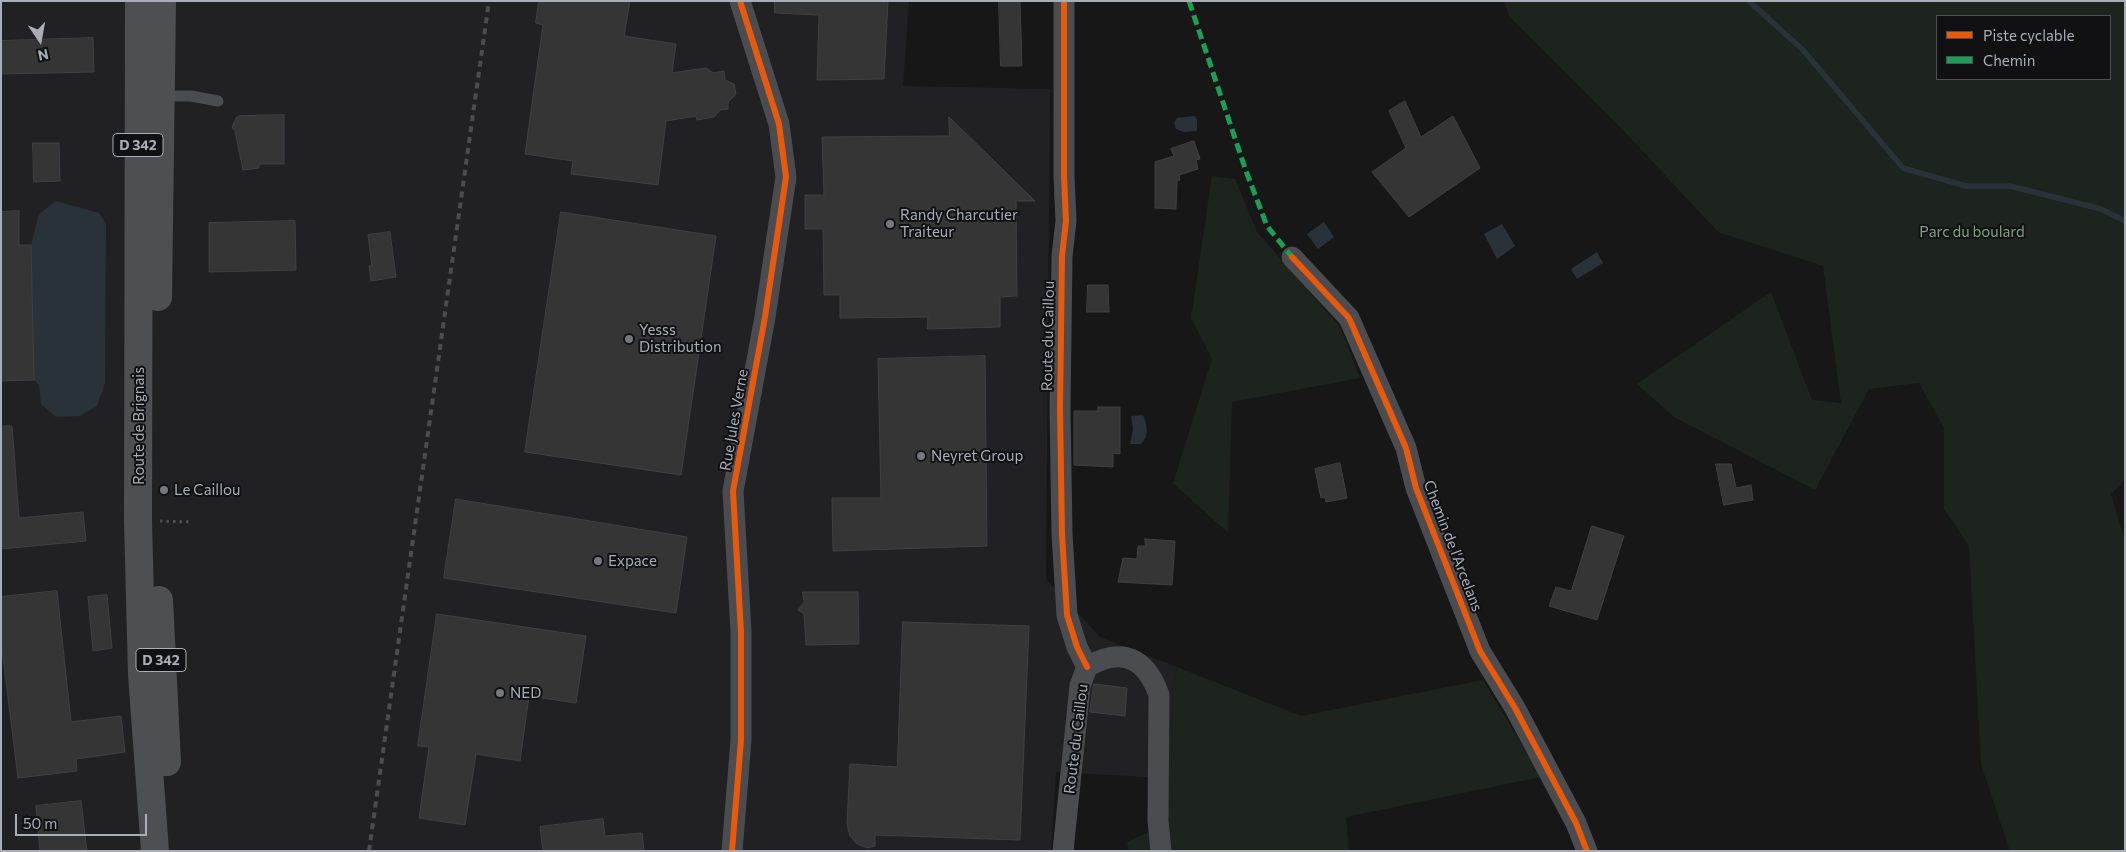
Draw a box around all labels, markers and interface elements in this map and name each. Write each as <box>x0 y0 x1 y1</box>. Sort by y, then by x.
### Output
north arrow <box>15 15 65 65</box>
legend <box>1936 15 2111 80</box>
text: Piste cyclable <box>1983 26 2074 44</box>
text: N <box>36 46 50 65</box>
text: Chemin <box>1983 51 2035 69</box>
road number: D 342 <box>113 134 163 156</box>
place label: Randy Charcutier Traiteur <box>900 206 1018 241</box>
marker: Randy Charcutier Traiteur <box>884 218 896 230</box>
park label: Parc du boulard <box>1919 223 2025 241</box>
street label: Route du Caillou <box>1038 281 1058 391</box>
place label: Yesss Distribution <box>639 321 721 356</box>
marker: Yesss Distribution <box>623 333 635 345</box>
street label: Route de Brignais <box>130 367 148 485</box>
street label: Rue Jules Verne <box>716 368 752 472</box>
place label: Neyret Group <box>931 447 1023 465</box>
marker: Neyret Group <box>915 450 927 462</box>
street label: Chemin de l'Arcelans <box>1420 478 1486 614</box>
place label: Le Caillou <box>174 481 240 499</box>
marker: Le Caillou <box>158 484 170 496</box>
place label: Expace <box>608 552 657 570</box>
marker: Expace <box>592 555 604 567</box>
road number: D 342 <box>136 648 186 672</box>
street label: Route du Caillou <box>1060 683 1092 795</box>
place label: NED <box>510 684 541 702</box>
marker: NED <box>494 687 506 699</box>
scale bar <box>18 804 150 836</box>
text: 50 m <box>23 814 57 832</box>

